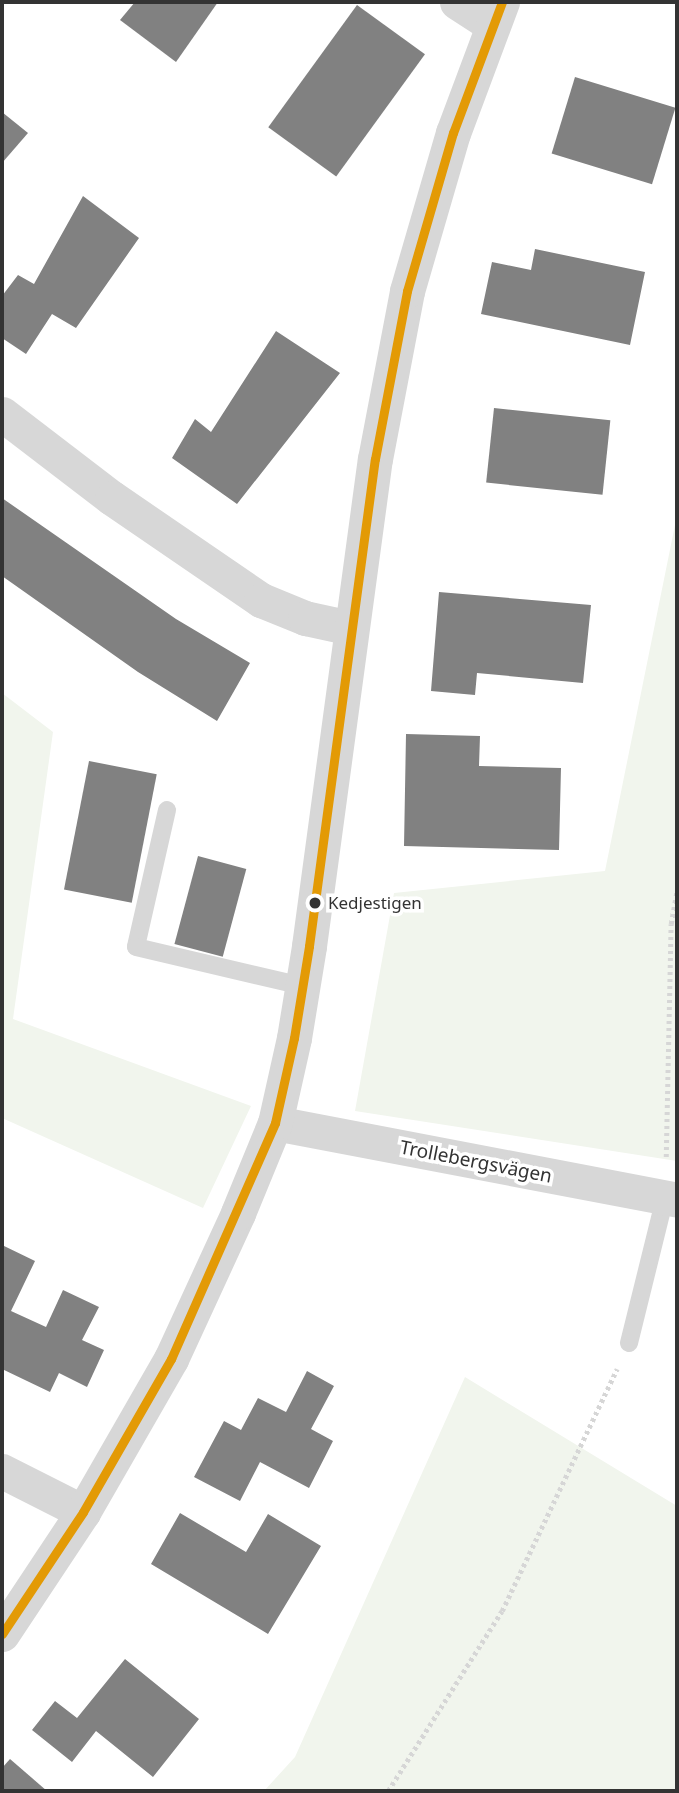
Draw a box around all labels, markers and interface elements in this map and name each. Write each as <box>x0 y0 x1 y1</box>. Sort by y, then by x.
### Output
place label: Kedjestigen <box>328 893 422 913</box>
marker: Kedjestigen <box>308 896 322 910</box>
street label: Trollebergsvägen <box>398 1136 554 1188</box>

